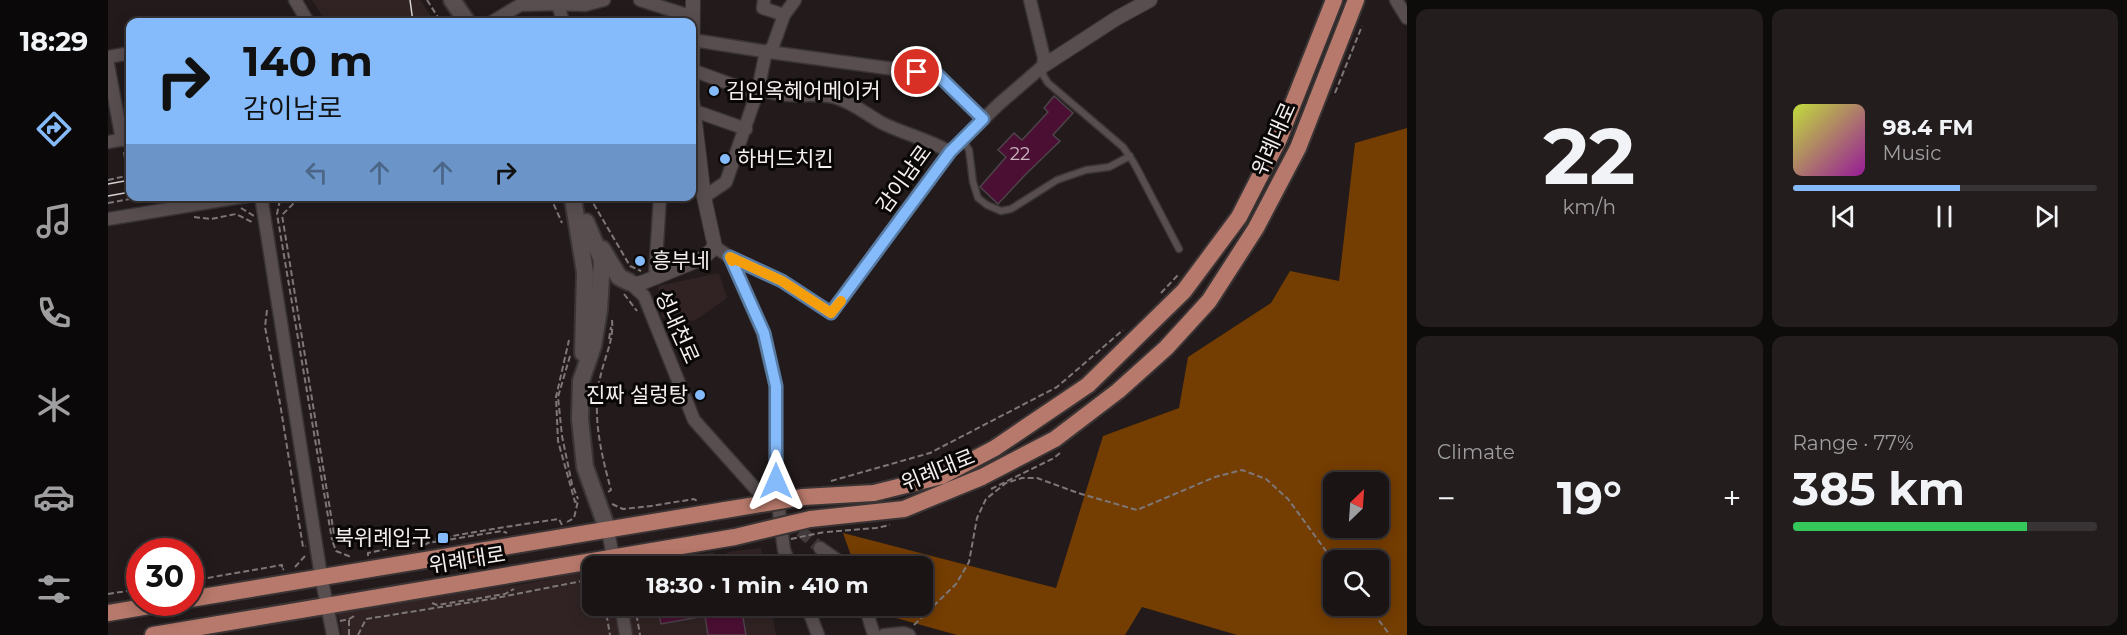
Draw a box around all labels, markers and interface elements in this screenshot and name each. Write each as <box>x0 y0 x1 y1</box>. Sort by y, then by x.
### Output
text: 18:29 <box>20 25 88 58</box>
text: 140 m <box>243 35 373 87</box>
icon: right <box>144 42 222 120</box>
pin <box>891 46 942 97</box>
icon: arrive <box>900 55 933 88</box>
place label: 김인옥헤어메이커 <box>726 78 881 103</box>
marker: 김인옥헤어메이커 <box>707 84 721 98</box>
text: 감이남로 <box>243 92 342 125</box>
street label: 위례대로 <box>1246 98 1301 179</box>
icon: directions <box>33 108 75 150</box>
text: 22 <box>1543 108 1635 204</box>
text: 98.4 FM <box>1883 114 1973 141</box>
street label: 감이남로 <box>871 140 936 217</box>
text: Music <box>1883 141 1941 165</box>
house number: 22 <box>1010 143 1030 165</box>
place label: 하버드치킨 <box>737 146 834 171</box>
marker: 하버드치킨 <box>718 152 732 166</box>
icon: left <box>300 156 333 189</box>
icon: ahead <box>363 156 396 189</box>
icon: ahead <box>426 156 459 189</box>
icon: right <box>489 156 522 189</box>
text: km/h <box>1563 195 1616 219</box>
icon: music <box>33 200 75 242</box>
icon: previous <box>1827 200 1860 233</box>
icon: pause <box>1928 200 1961 233</box>
icon: next <box>2030 200 2063 233</box>
place label: 흥부네 <box>652 248 710 273</box>
marker: 흥부네 <box>633 254 647 268</box>
street label: 성내천로 <box>650 286 705 367</box>
icon: phone <box>33 292 75 334</box>
place label: 진짜 설렁탕 <box>586 382 688 407</box>
icon: climate <box>33 384 75 426</box>
marker: 진짜 설렁탕 <box>693 388 707 402</box>
text: Range · 77% <box>1793 431 1914 455</box>
text: Climate <box>1437 440 1515 464</box>
street label: 위례대로 <box>897 443 978 496</box>
position arrow <box>744 449 808 513</box>
text: 385 km <box>1793 461 1965 516</box>
text: 19° <box>1557 470 1622 525</box>
north arrow <box>1323 472 1389 538</box>
map controls <box>1323 472 1389 616</box>
icon: car <box>33 476 75 518</box>
text: − <box>1437 478 1456 518</box>
text: + <box>1723 478 1742 518</box>
place label: 북위례입구 <box>334 525 431 550</box>
marker: 북위례입구 <box>436 531 450 545</box>
speed limit sign: 30 <box>126 538 204 616</box>
street label: 위례대로 <box>427 541 507 578</box>
button: search <box>1323 550 1389 616</box>
icon: filters <box>33 568 75 610</box>
text: 18:30 · 1 min · 410 m <box>646 572 869 599</box>

